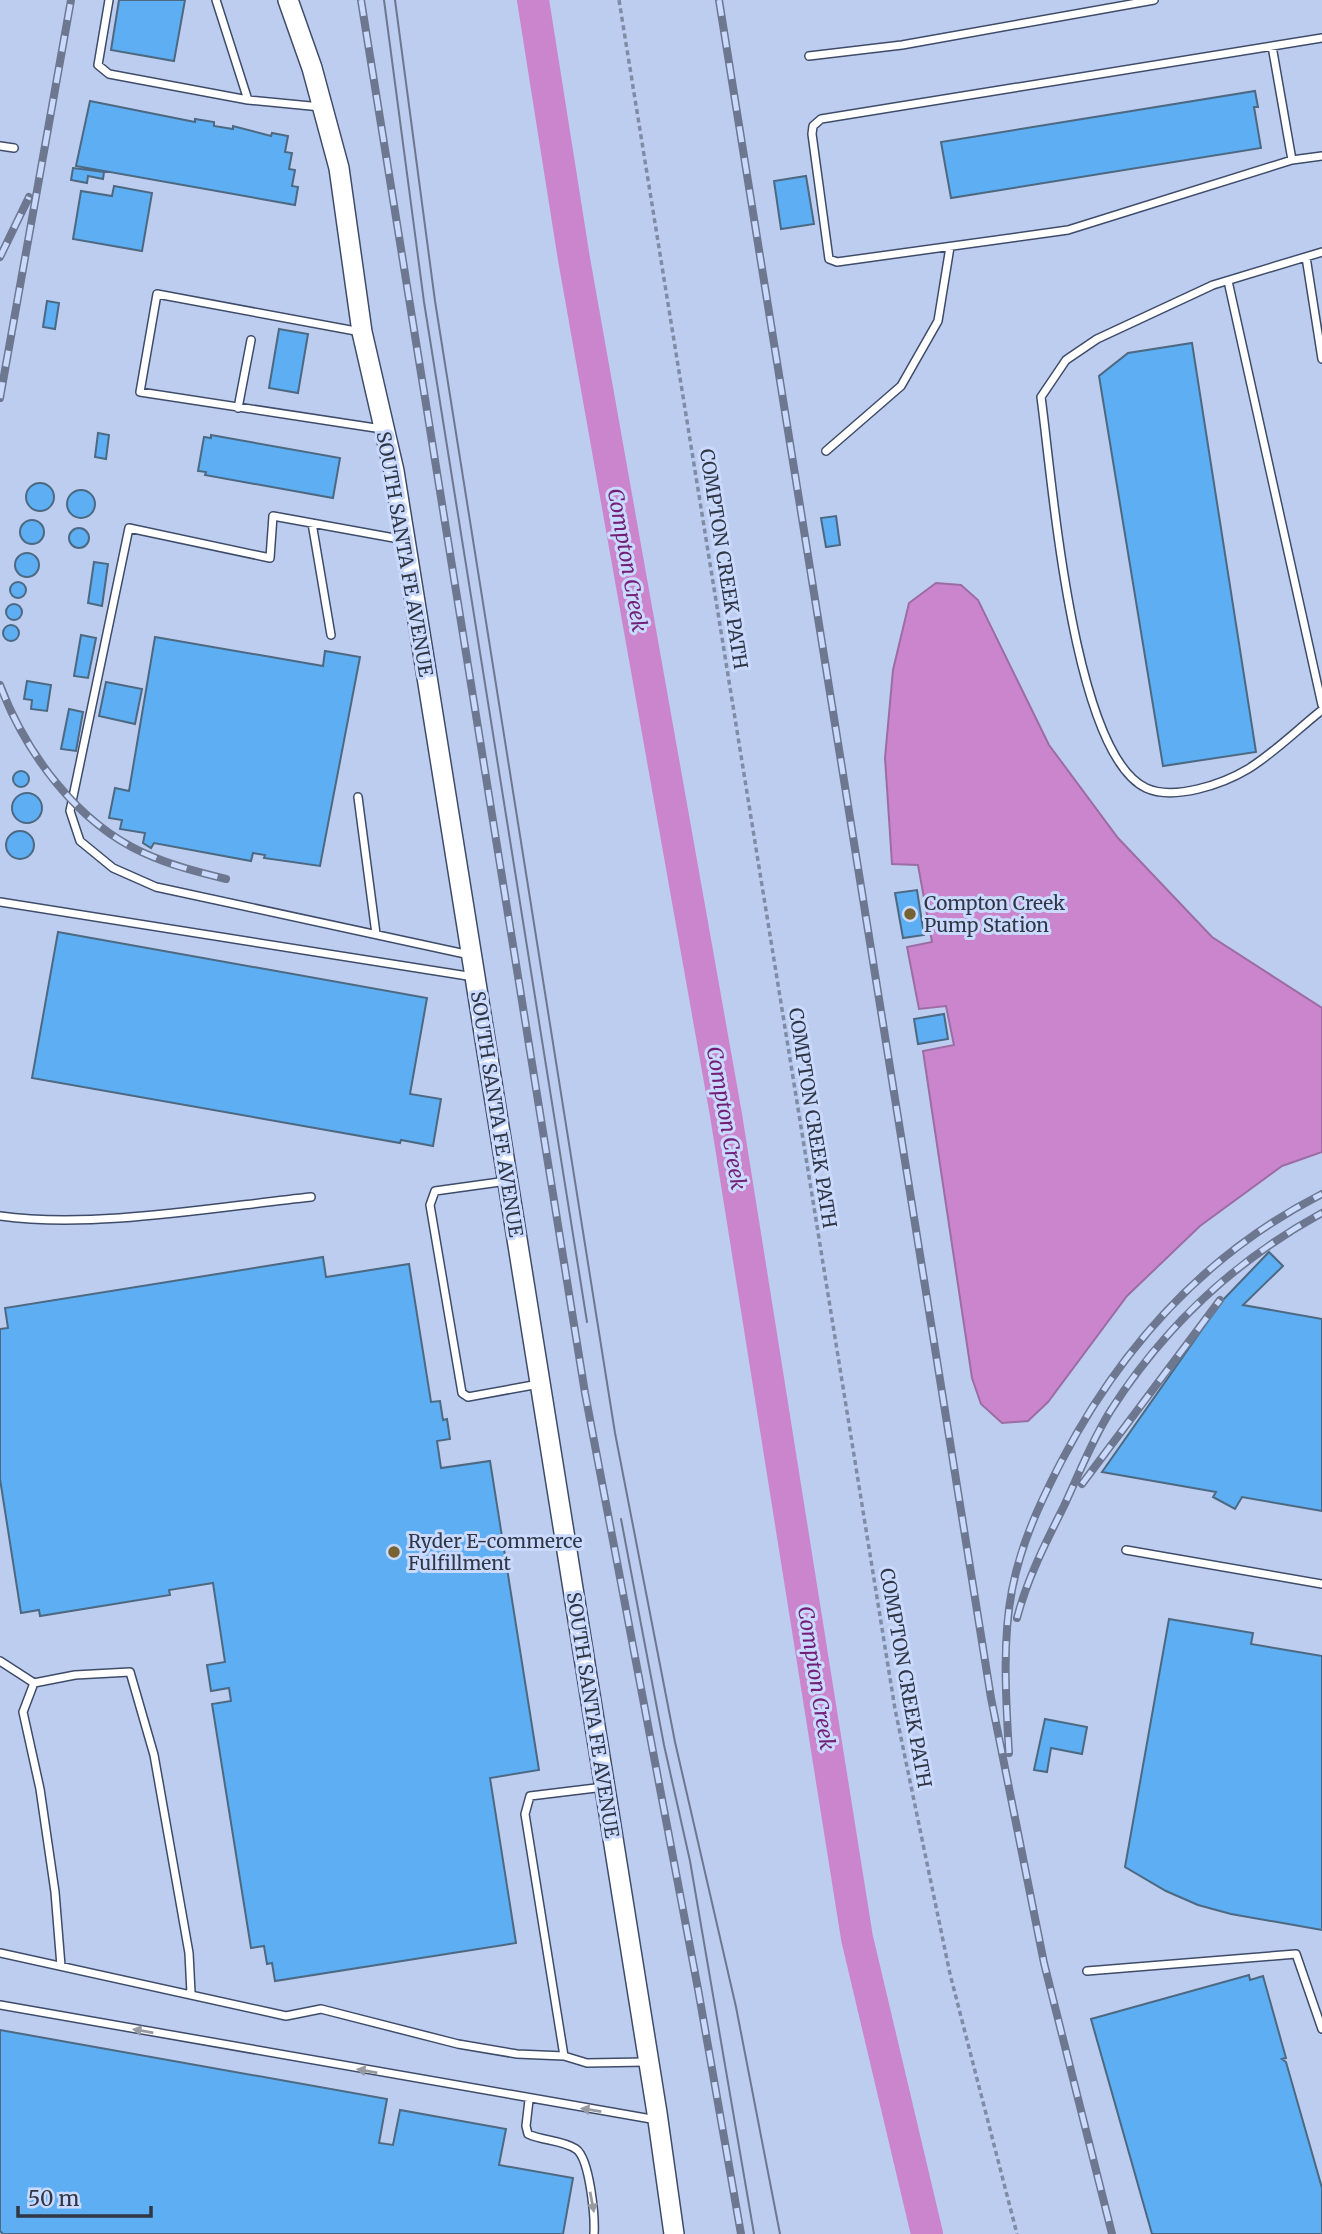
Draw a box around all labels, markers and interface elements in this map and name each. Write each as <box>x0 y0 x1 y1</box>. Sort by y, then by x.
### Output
street label: SOUTH SANTA FE AVENUE <box>372 430 438 678</box>
street label: COMPTON CREEK PATH <box>695 447 753 671</box>
water label: Compton Creek <box>602 486 653 634</box>
place label: Compton Creek Pump Station <box>924 891 1065 937</box>
marker: Compton Creek Pump Station <box>902 906 918 922</box>
street label: SOUTH SANTA FE AVENUE <box>466 989 528 1239</box>
street label: COMPTON CREEK PATH <box>784 1006 842 1230</box>
water label: Compton Creek <box>701 1044 752 1192</box>
place label: Ryder E-commerce Fulfillment <box>408 1529 582 1575</box>
marker: Ryder E-commerce Fulfillment <box>386 1544 402 1560</box>
street label: COMPTON CREEK PATH <box>875 1566 937 1790</box>
street label: SOUTH SANTA FE AVENUE <box>562 1590 624 1840</box>
water label: Compton Creek <box>792 1604 841 1752</box>
one-way arrow <box>132 2025 154 2036</box>
one-way arrow <box>355 2065 377 2076</box>
one-way arrow <box>580 2104 602 2115</box>
scale bar <box>18 2174 150 2218</box>
text: 50 m <box>28 2185 79 2212</box>
one-way arrow <box>587 2191 598 2213</box>

